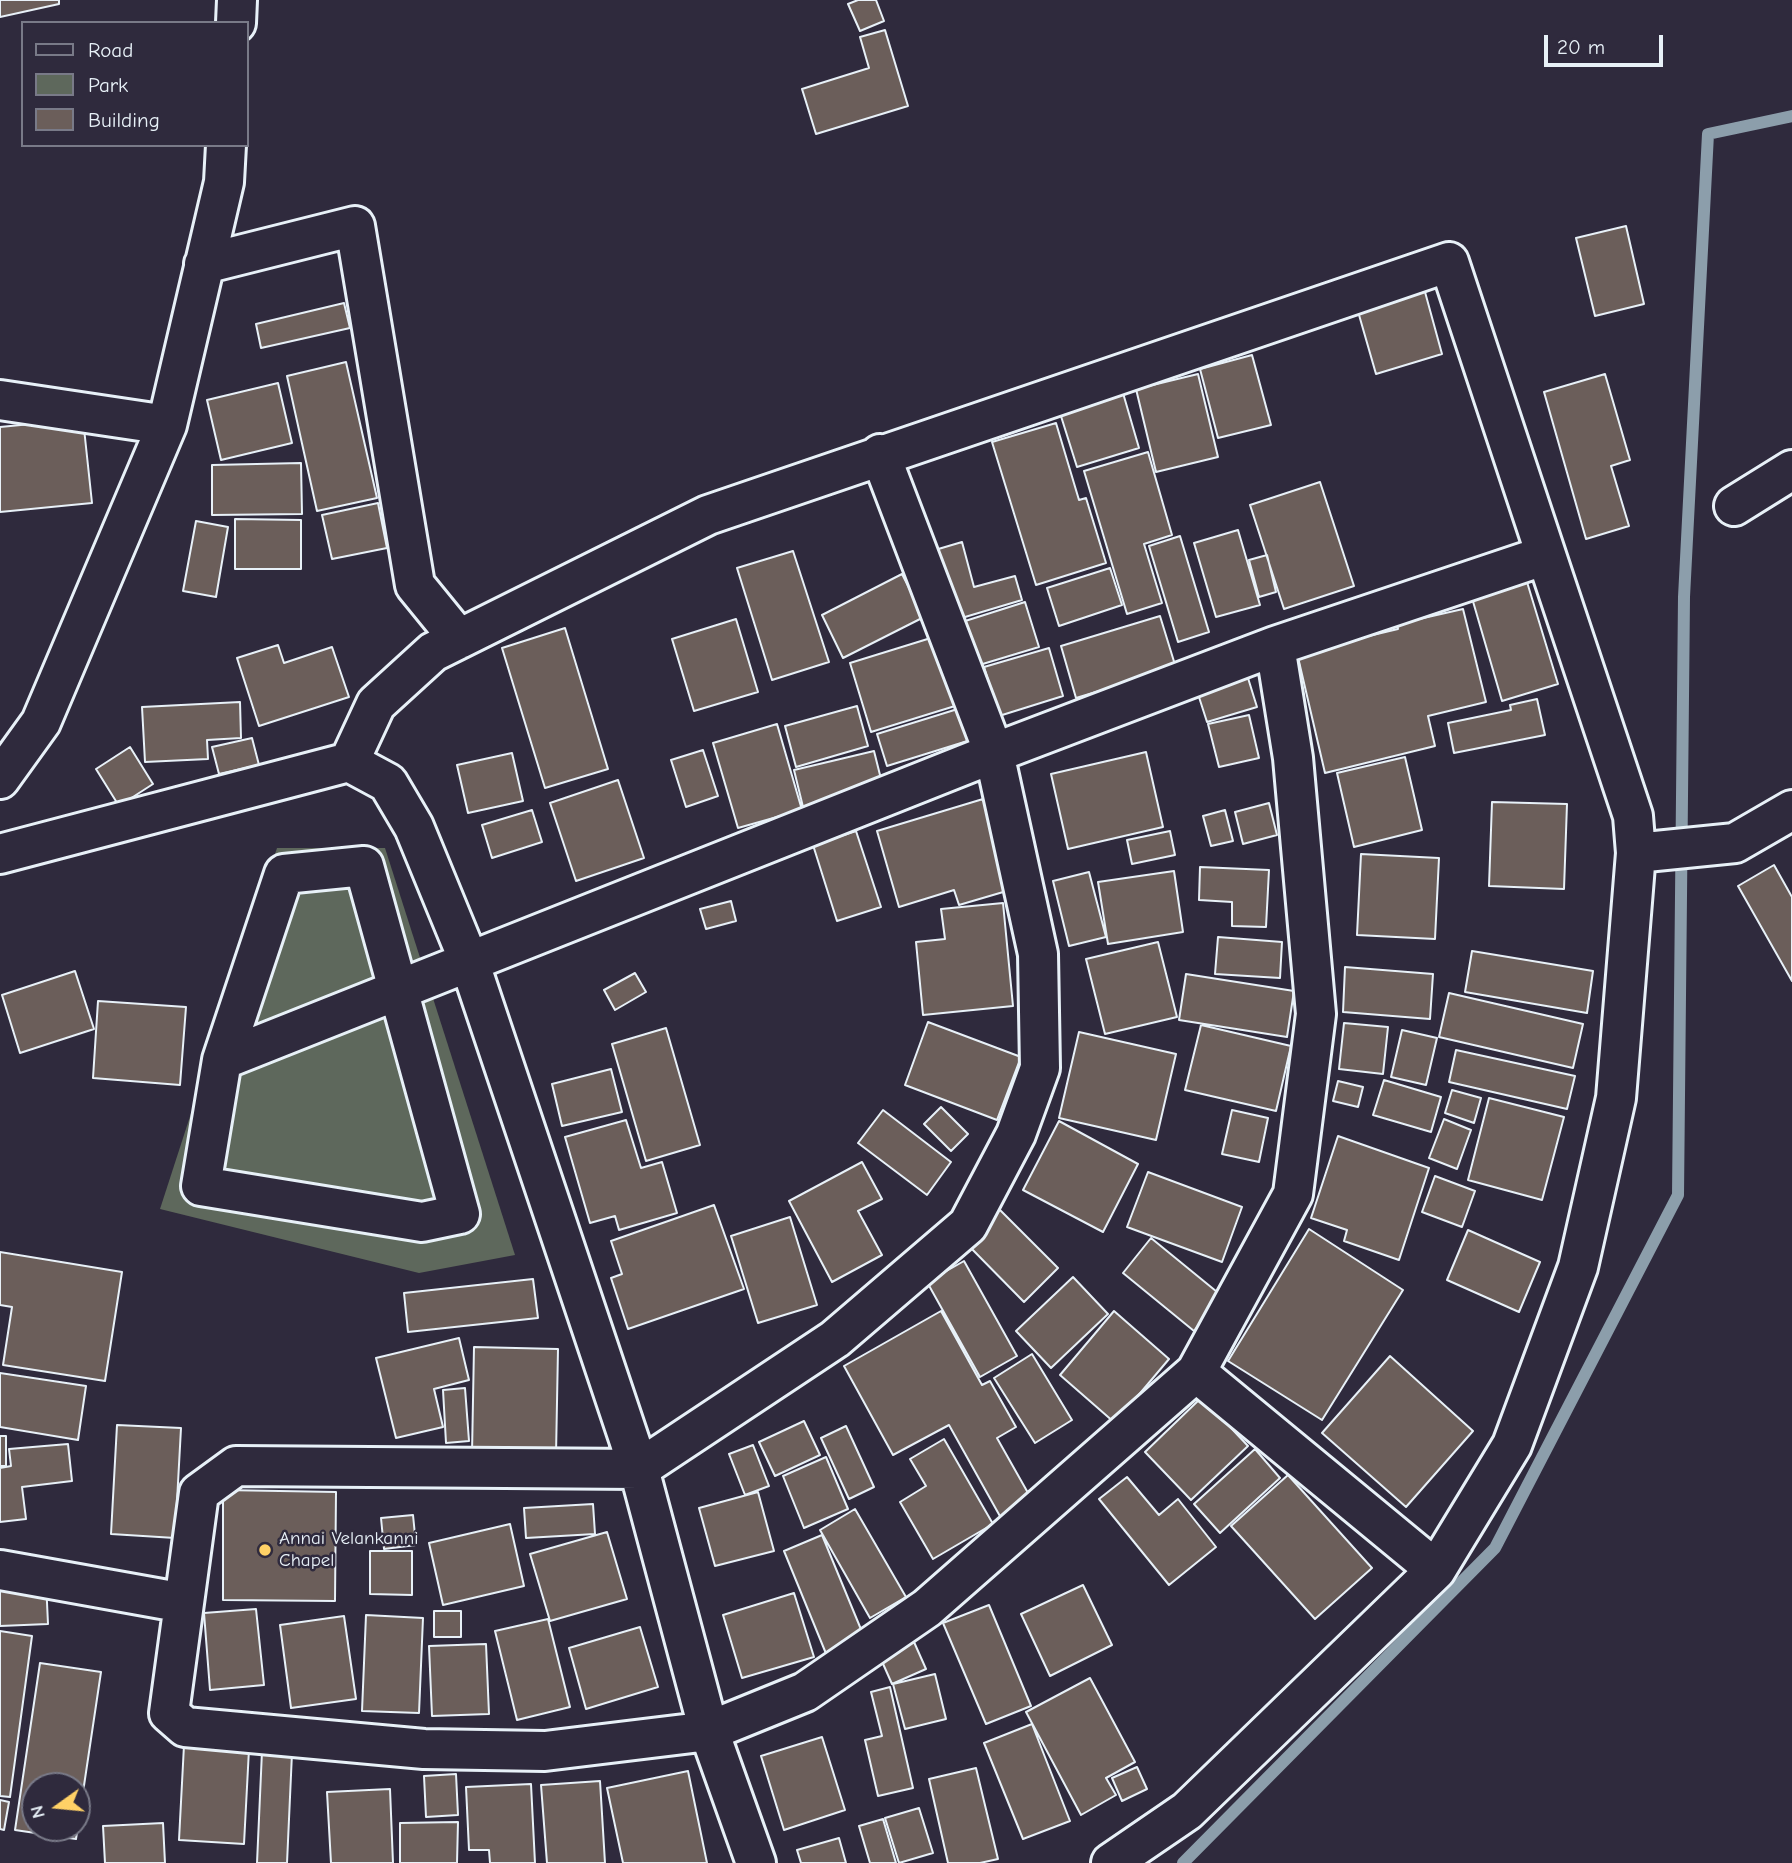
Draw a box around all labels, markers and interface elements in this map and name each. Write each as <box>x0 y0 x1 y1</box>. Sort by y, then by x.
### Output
legend <box>21 21 248 147</box>
scale bar <box>1547 21 1666 65</box>
text: 20 m <box>1557 35 1605 59</box>
text: Road <box>88 38 133 62</box>
text: Park <box>88 73 128 97</box>
text: Building <box>88 108 160 132</box>
place label: Annai Velankanni Chapel <box>279 1528 418 1572</box>
marker: Annai Velankanni Chapel <box>257 1542 273 1558</box>
north arrow <box>21 1772 91 1842</box>
text: N <box>25 1803 50 1821</box>

